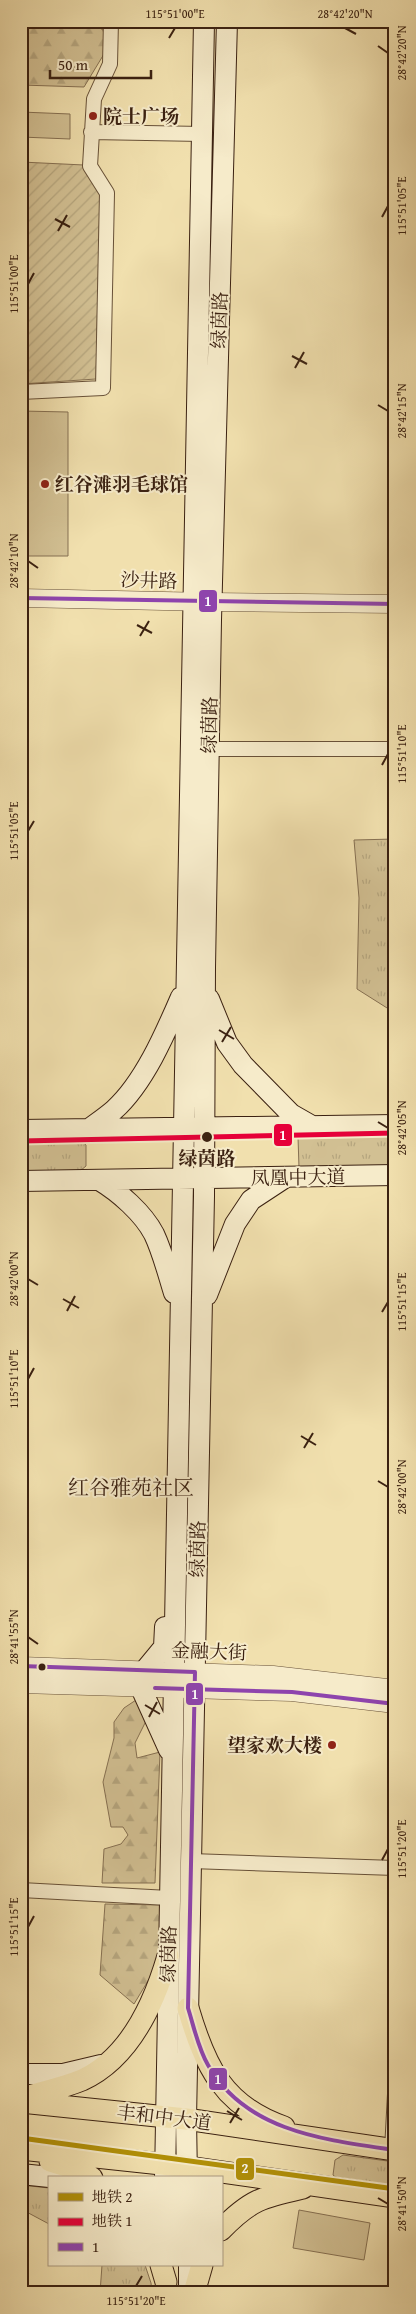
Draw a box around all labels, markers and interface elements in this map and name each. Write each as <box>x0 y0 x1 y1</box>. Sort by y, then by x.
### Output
text: 115°51'00"E <box>145 5 205 22</box>
text: 28°42'20"N <box>317 5 373 22</box>
text: 28°42'20"N <box>393 25 410 81</box>
scale bar <box>50 48 151 80</box>
text: 50 m <box>58 54 89 75</box>
place label: 院士广场 <box>103 102 179 130</box>
marker: 院士广场 <box>87 110 99 122</box>
text: 115°51'05"E <box>393 176 410 236</box>
text: 115°51'00"E <box>5 254 22 314</box>
street label: 绿茵路 <box>204 291 234 349</box>
text: 28°42'15"N <box>393 383 410 439</box>
place label: 红谷滩羽毛球馆 <box>55 470 188 498</box>
marker: 红谷滩羽毛球馆 <box>39 478 51 490</box>
text: 28°42'10"N <box>5 533 22 589</box>
street label: 沙井路 <box>120 565 178 595</box>
line badge: 1 <box>198 589 218 613</box>
text: 1 <box>204 591 212 611</box>
street label: 绿茵路 <box>195 696 223 754</box>
text: 115°51'10"E <box>393 724 410 784</box>
text: 115°51'05"E <box>5 801 22 861</box>
text: 28°42'05"N <box>393 1100 410 1156</box>
line badge: 1 <box>273 1123 293 1147</box>
text: 1 <box>279 1125 287 1145</box>
marker: 绿茵路 <box>200 1130 214 1144</box>
place label: 绿茵路 <box>178 1144 236 1172</box>
street label: 凤凰中大道 <box>250 1162 346 1192</box>
text: 28°42'00"N <box>5 1251 22 1307</box>
text: 115°51'15"E <box>393 1272 410 1332</box>
text: 115°51'10"E <box>5 1349 22 1409</box>
text: 28°42'00"N <box>393 1459 410 1515</box>
district label: 红谷雅苑社区 <box>68 1472 194 1503</box>
street label: 绿茵路 <box>183 1520 211 1578</box>
text: 28°41'55"N <box>5 1609 22 1665</box>
street label: 金融大街 <box>171 1636 247 1666</box>
unlabelled marker <box>37 1662 47 1672</box>
line badge: 1 <box>185 1682 204 1706</box>
text: 1 <box>191 1684 199 1704</box>
place label: 望家欢大楼 <box>227 1731 322 1759</box>
marker: 望家欢大楼 <box>326 1739 338 1751</box>
text: 115°51'20"E <box>393 1819 410 1879</box>
text: 115°51'15"E <box>5 1897 22 1957</box>
street label: 绿茵路 <box>154 1925 182 1983</box>
line badge: 1 <box>208 2067 228 2091</box>
text: 1 <box>214 2069 222 2089</box>
street label: 丰和中大道 <box>115 2097 213 2137</box>
line badge: 2 <box>235 2157 255 2181</box>
text: 2 <box>241 2158 249 2178</box>
legend <box>48 2176 222 2266</box>
text: 28°41'50"N <box>393 2176 410 2232</box>
text: 地铁 2 <box>92 2186 133 2207</box>
text: 地铁 1 <box>92 2210 133 2231</box>
text: 1 <box>92 2236 99 2257</box>
text: 115°51'20"E <box>106 2292 166 2309</box>

